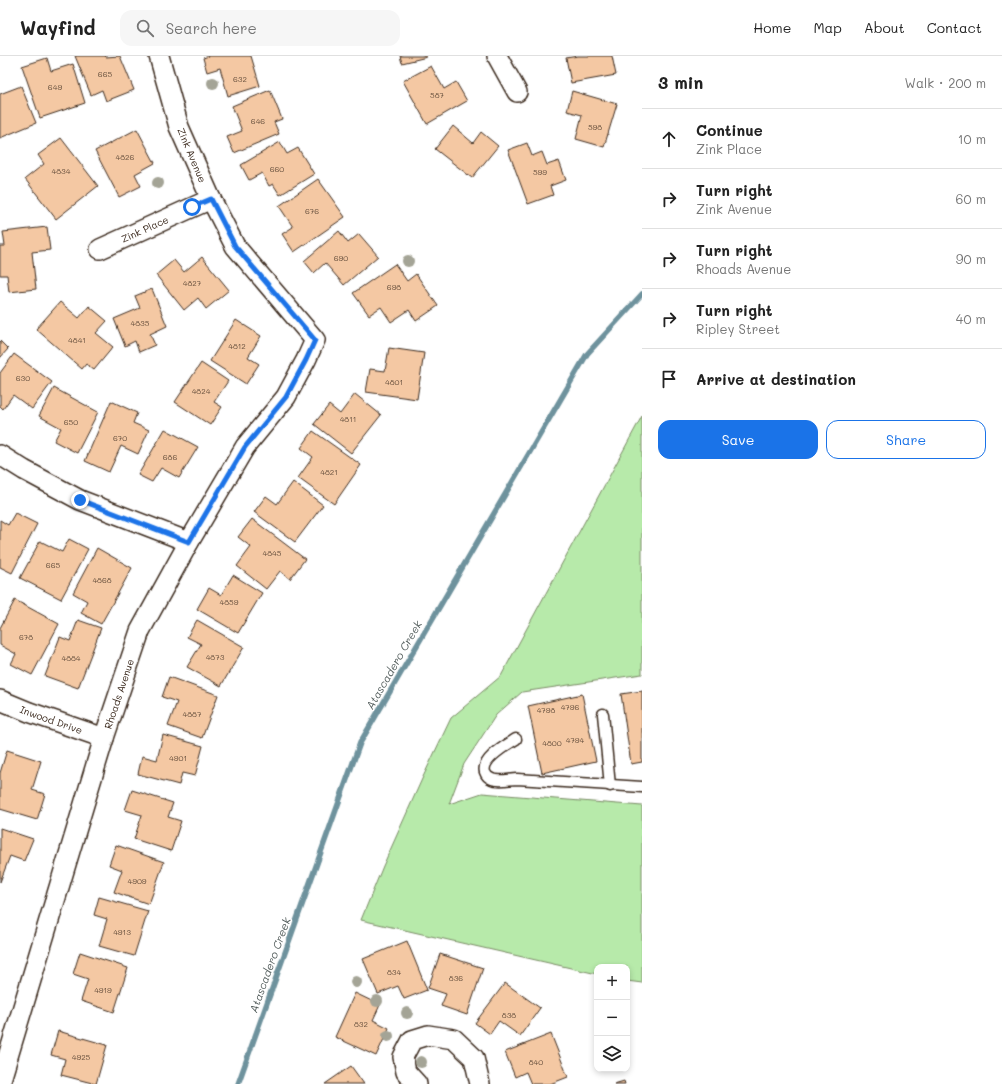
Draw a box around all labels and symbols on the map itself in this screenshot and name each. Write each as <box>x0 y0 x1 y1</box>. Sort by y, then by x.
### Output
house number: 665 <box>98 69 112 79</box>
house number: 632 <box>233 74 247 84</box>
house number: 649 <box>48 82 62 92</box>
house number: 587 <box>430 90 445 100</box>
house number: 646 <box>251 116 265 126</box>
house number: 598 <box>588 122 602 132</box>
street label: Zink Avenue <box>174 125 210 185</box>
house number: 4826 <box>116 152 135 162</box>
house number: 660 <box>270 164 284 174</box>
house number: 4834 <box>52 166 71 176</box>
house number: 599 <box>533 167 547 177</box>
route start <box>183 198 201 216</box>
house number: 676 <box>305 206 319 216</box>
street label: Zink Place <box>119 212 171 246</box>
house number: 690 <box>334 253 348 263</box>
house number: 4827 <box>183 278 202 288</box>
house number: 698 <box>387 282 401 292</box>
house number: 4835 <box>131 318 150 328</box>
house number: 4841 <box>68 335 86 345</box>
house number: 4812 <box>228 341 246 351</box>
house number: 630 <box>16 373 30 383</box>
house number: 4801 <box>385 377 403 387</box>
house number: 4824 <box>192 386 211 396</box>
house number: 4811 <box>340 414 356 424</box>
house number: 650 <box>64 417 78 427</box>
house number: 670 <box>113 433 127 443</box>
house number: 686 <box>163 452 177 462</box>
house number: 4821 <box>320 467 338 477</box>
route end <box>71 491 89 509</box>
house number: 4845 <box>263 548 282 558</box>
house number: 665 <box>46 560 60 570</box>
house number: 4868 <box>92 575 112 585</box>
house number: 4859 <box>220 597 239 607</box>
water label: Atascadero Creek <box>362 617 425 712</box>
house number: 678 <box>19 632 33 642</box>
house number: 4873 <box>206 652 225 662</box>
house number: 4884 <box>61 653 81 663</box>
street label: Rhoads Avenue <box>101 657 137 731</box>
street label: Inwood Drive <box>18 702 85 737</box>
house number: 4796 <box>561 702 580 712</box>
house number: 4798 <box>537 705 556 715</box>
house number: 4887 <box>183 709 202 719</box>
house number: 4794 <box>566 735 585 745</box>
house number: 4800 <box>542 738 562 748</box>
house number: 4901 <box>169 753 187 763</box>
house number: 4909 <box>127 876 147 886</box>
water label: Atascadero Creek <box>245 915 294 1014</box>
house number: 4913 <box>113 927 131 937</box>
house number: 834 <box>387 967 401 977</box>
house number: 836 <box>449 973 463 983</box>
house number: 4919 <box>94 985 112 995</box>
house number: 838 <box>502 1010 516 1020</box>
house number: 832 <box>354 1019 368 1029</box>
house number: 4925 <box>72 1052 91 1062</box>
house number: 840 <box>529 1057 543 1067</box>

